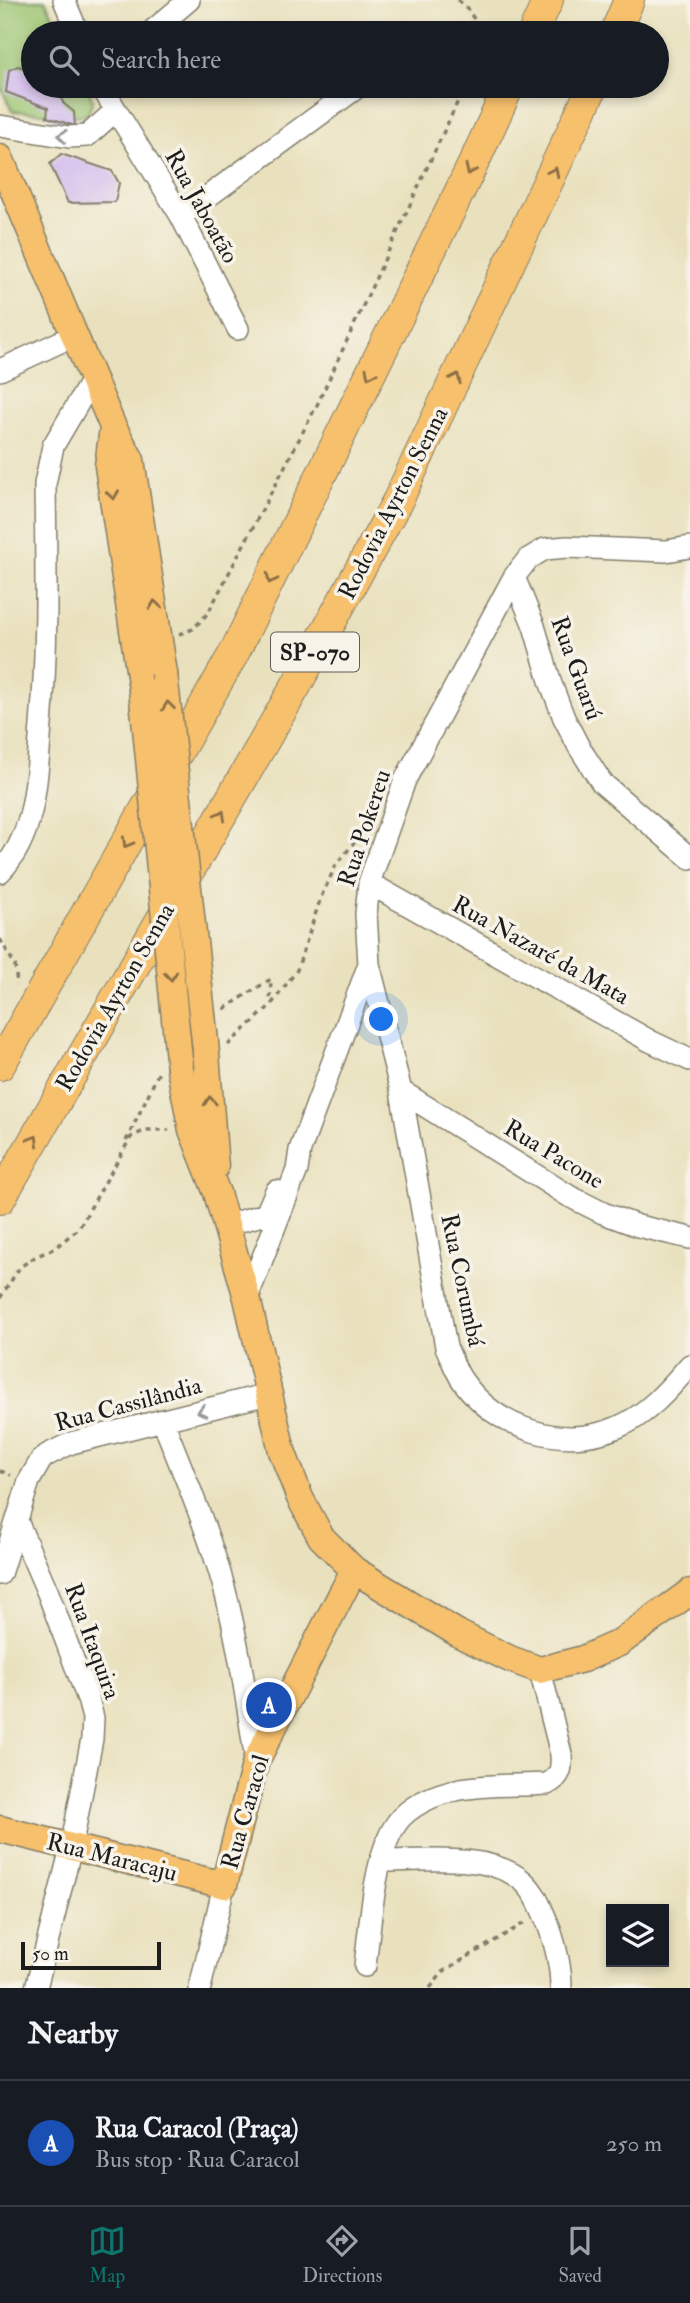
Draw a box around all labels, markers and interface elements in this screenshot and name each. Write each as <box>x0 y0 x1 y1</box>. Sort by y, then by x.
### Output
search box <box>21 21 669 98</box>
icon: search <box>45 41 83 79</box>
text: Search here <box>101 44 221 76</box>
one-way arrow <box>56 128 68 143</box>
street label: Rua Jaboatão <box>158 144 246 269</box>
one-way arrow <box>465 163 479 175</box>
one-way arrow <box>546 167 560 179</box>
one-way arrow <box>365 367 379 379</box>
one-way arrow <box>448 373 462 385</box>
street label: Rodovia Ayrton Senna <box>331 401 456 605</box>
one-way arrow <box>105 489 120 501</box>
one-way arrow <box>265 572 279 584</box>
one-way arrow <box>148 599 163 611</box>
street label: Rua Guarú <box>543 612 610 724</box>
road number: SP-070 <box>271 632 359 672</box>
one-way arrow <box>161 700 176 711</box>
street label: Rua Pokereu <box>331 766 398 891</box>
one-way arrow <box>213 810 226 822</box>
one-way arrow <box>122 836 135 849</box>
street label: Rua Nazaré da Mata <box>447 889 636 1012</box>
street label: Rodovia Ayrton Senna <box>49 897 182 1097</box>
one-way arrow <box>163 971 178 982</box>
your location <box>364 1002 398 1036</box>
one-way arrow <box>203 1095 218 1106</box>
street label: Rua Pacone <box>498 1113 609 1196</box>
one-way arrow <box>26 1134 39 1147</box>
street label: Rua Corumbá <box>433 1211 492 1350</box>
street label: Rua Cassilândia <box>51 1370 206 1439</box>
one-way arrow <box>196 1403 208 1417</box>
street label: Rua Itaquira <box>57 1579 128 1705</box>
pin: A <box>246 1679 292 1731</box>
street label: Rua Caracol <box>214 1751 277 1873</box>
street label: Rua Maracaju <box>43 1826 180 1889</box>
map controls <box>606 1904 669 1967</box>
button: layers <box>606 1904 669 1967</box>
scale bar <box>21 1939 161 1971</box>
text: 50 m <box>32 1942 69 1966</box>
text: Nearby <box>28 2015 118 2052</box>
text: Rua Caracol (Praça) <box>95 2113 299 2145</box>
text: A <box>44 2129 58 2158</box>
text: 250 m <box>606 2129 662 2158</box>
text: Bus stop · Rua Caracol <box>95 2145 300 2174</box>
tab: Map <box>88 2222 126 2288</box>
tab: Directions <box>302 2222 382 2288</box>
tab: Saved <box>558 2222 602 2288</box>

